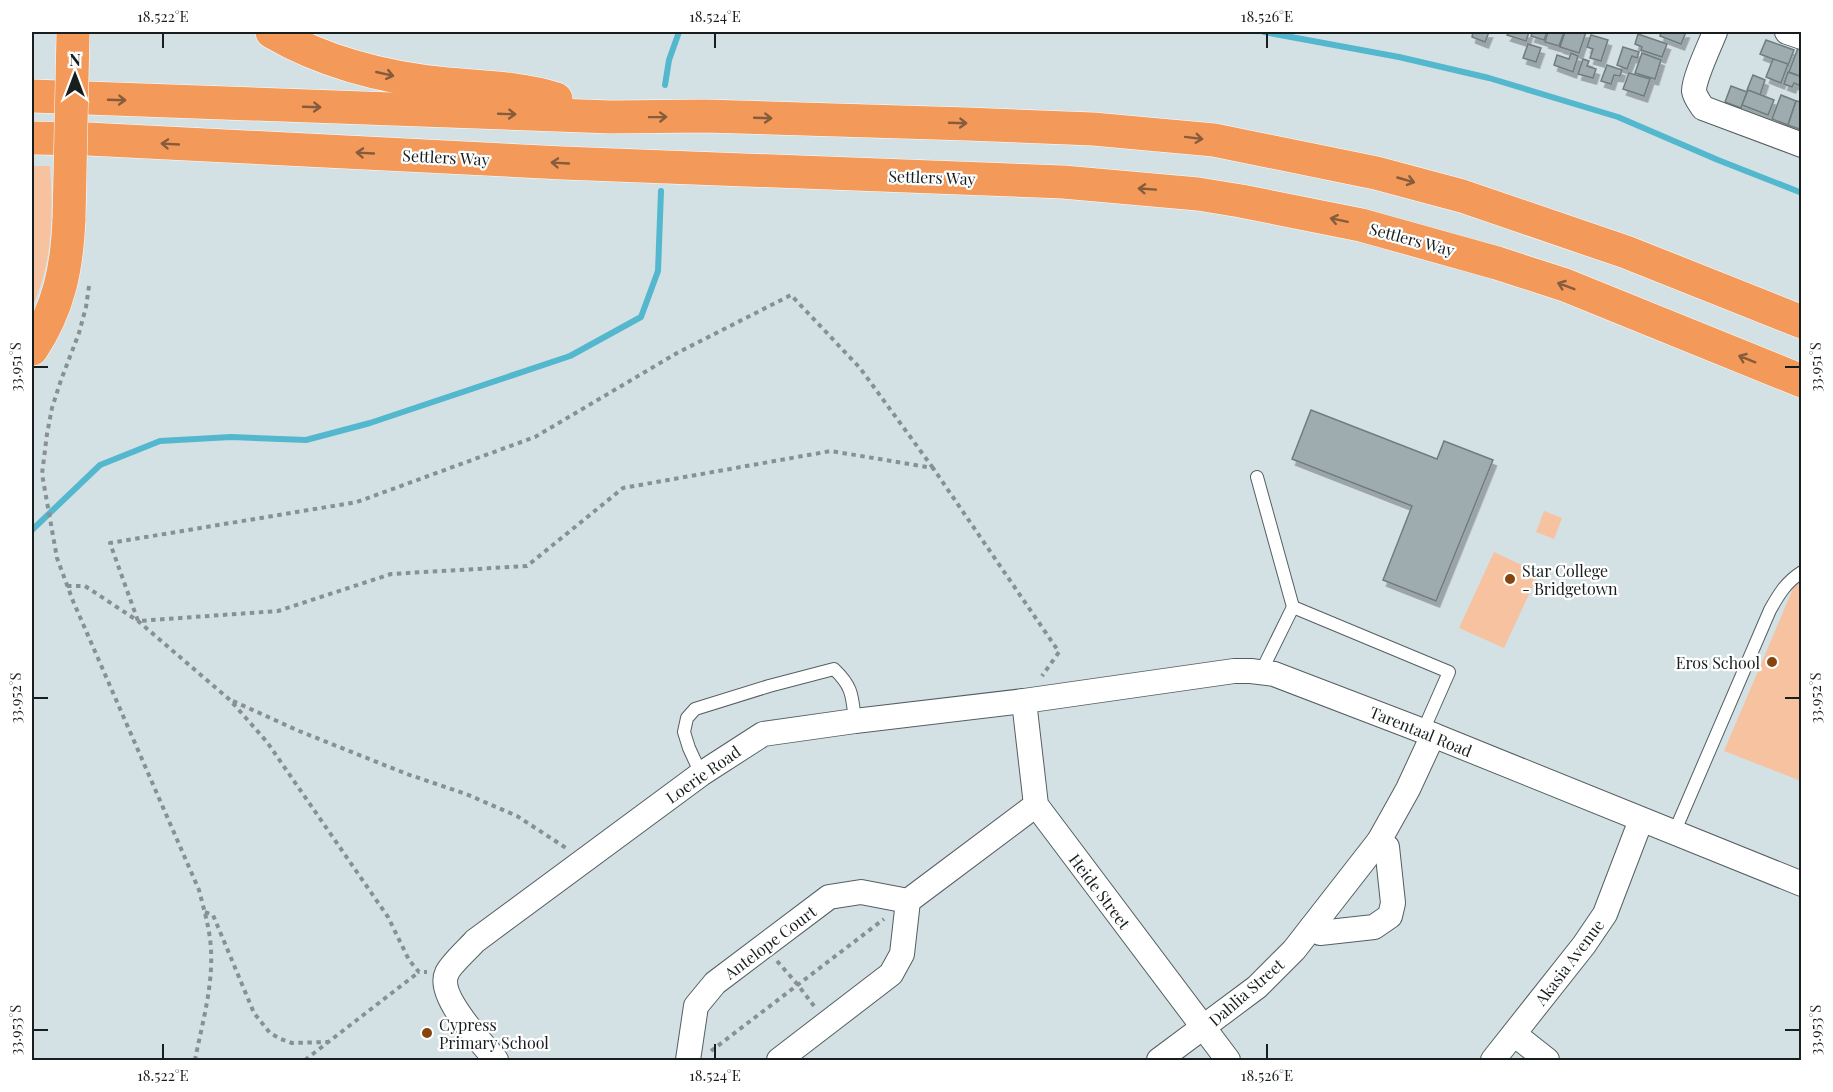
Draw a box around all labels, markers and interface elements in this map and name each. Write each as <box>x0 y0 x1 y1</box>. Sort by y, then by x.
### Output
text: 18.522°E <box>137 6 189 26</box>
text: 18.524°E <box>689 6 741 26</box>
text: 18.526°E <box>1241 6 1293 26</box>
north arrow <box>45 45 105 105</box>
text: N <box>69 49 81 70</box>
one-way arrow <box>375 69 394 81</box>
one-way arrow <box>107 94 127 105</box>
one-way arrow <box>302 101 322 112</box>
one-way arrow <box>497 108 517 119</box>
one-way arrow <box>647 111 667 123</box>
one-way arrow <box>753 112 773 124</box>
one-way arrow <box>947 118 967 129</box>
one-way arrow <box>1184 132 1204 143</box>
one-way arrow <box>161 138 181 149</box>
street label: Settlers Way <box>402 144 490 170</box>
one-way arrow <box>355 148 375 159</box>
one-way arrow <box>550 158 570 169</box>
street label: Settlers Way <box>888 165 976 189</box>
one-way arrow <box>1396 175 1415 186</box>
one-way arrow <box>1137 183 1157 194</box>
one-way arrow <box>1330 214 1349 226</box>
street label: Settlers Way <box>1367 218 1457 260</box>
one-way arrow <box>1558 280 1576 291</box>
text: 33.951°S <box>5 342 25 392</box>
text: 33.951°S <box>1805 342 1825 392</box>
one-way arrow <box>1739 353 1757 364</box>
place label: Star College - Bridgetown <box>1522 560 1618 599</box>
marker: Star College - Bridgetown <box>1503 572 1517 586</box>
place label: Eros School <box>1676 652 1760 673</box>
marker: Eros School <box>1765 655 1779 669</box>
text: 33.952°S <box>5 672 25 724</box>
text: 33.952°S <box>1805 672 1825 724</box>
street label: Tarentaal Road <box>1367 701 1475 761</box>
street label: Loerie Road <box>662 741 744 807</box>
street label: Heide Street <box>1065 849 1135 933</box>
street label: Antelope Court <box>719 900 820 984</box>
street label: Akasia Avenue <box>1529 915 1608 1010</box>
street label: Dahlia Street <box>1204 953 1288 1030</box>
text: 33.953°S <box>5 1005 25 1055</box>
text: 33.953°S <box>1805 1005 1825 1055</box>
place label: Cypress Primary School <box>439 1014 549 1053</box>
marker: Cypress Primary School <box>420 1026 434 1040</box>
text: 18.522°E <box>137 1065 189 1085</box>
text: 18.524°E <box>689 1065 741 1085</box>
text: 18.526°E <box>1241 1065 1293 1085</box>

